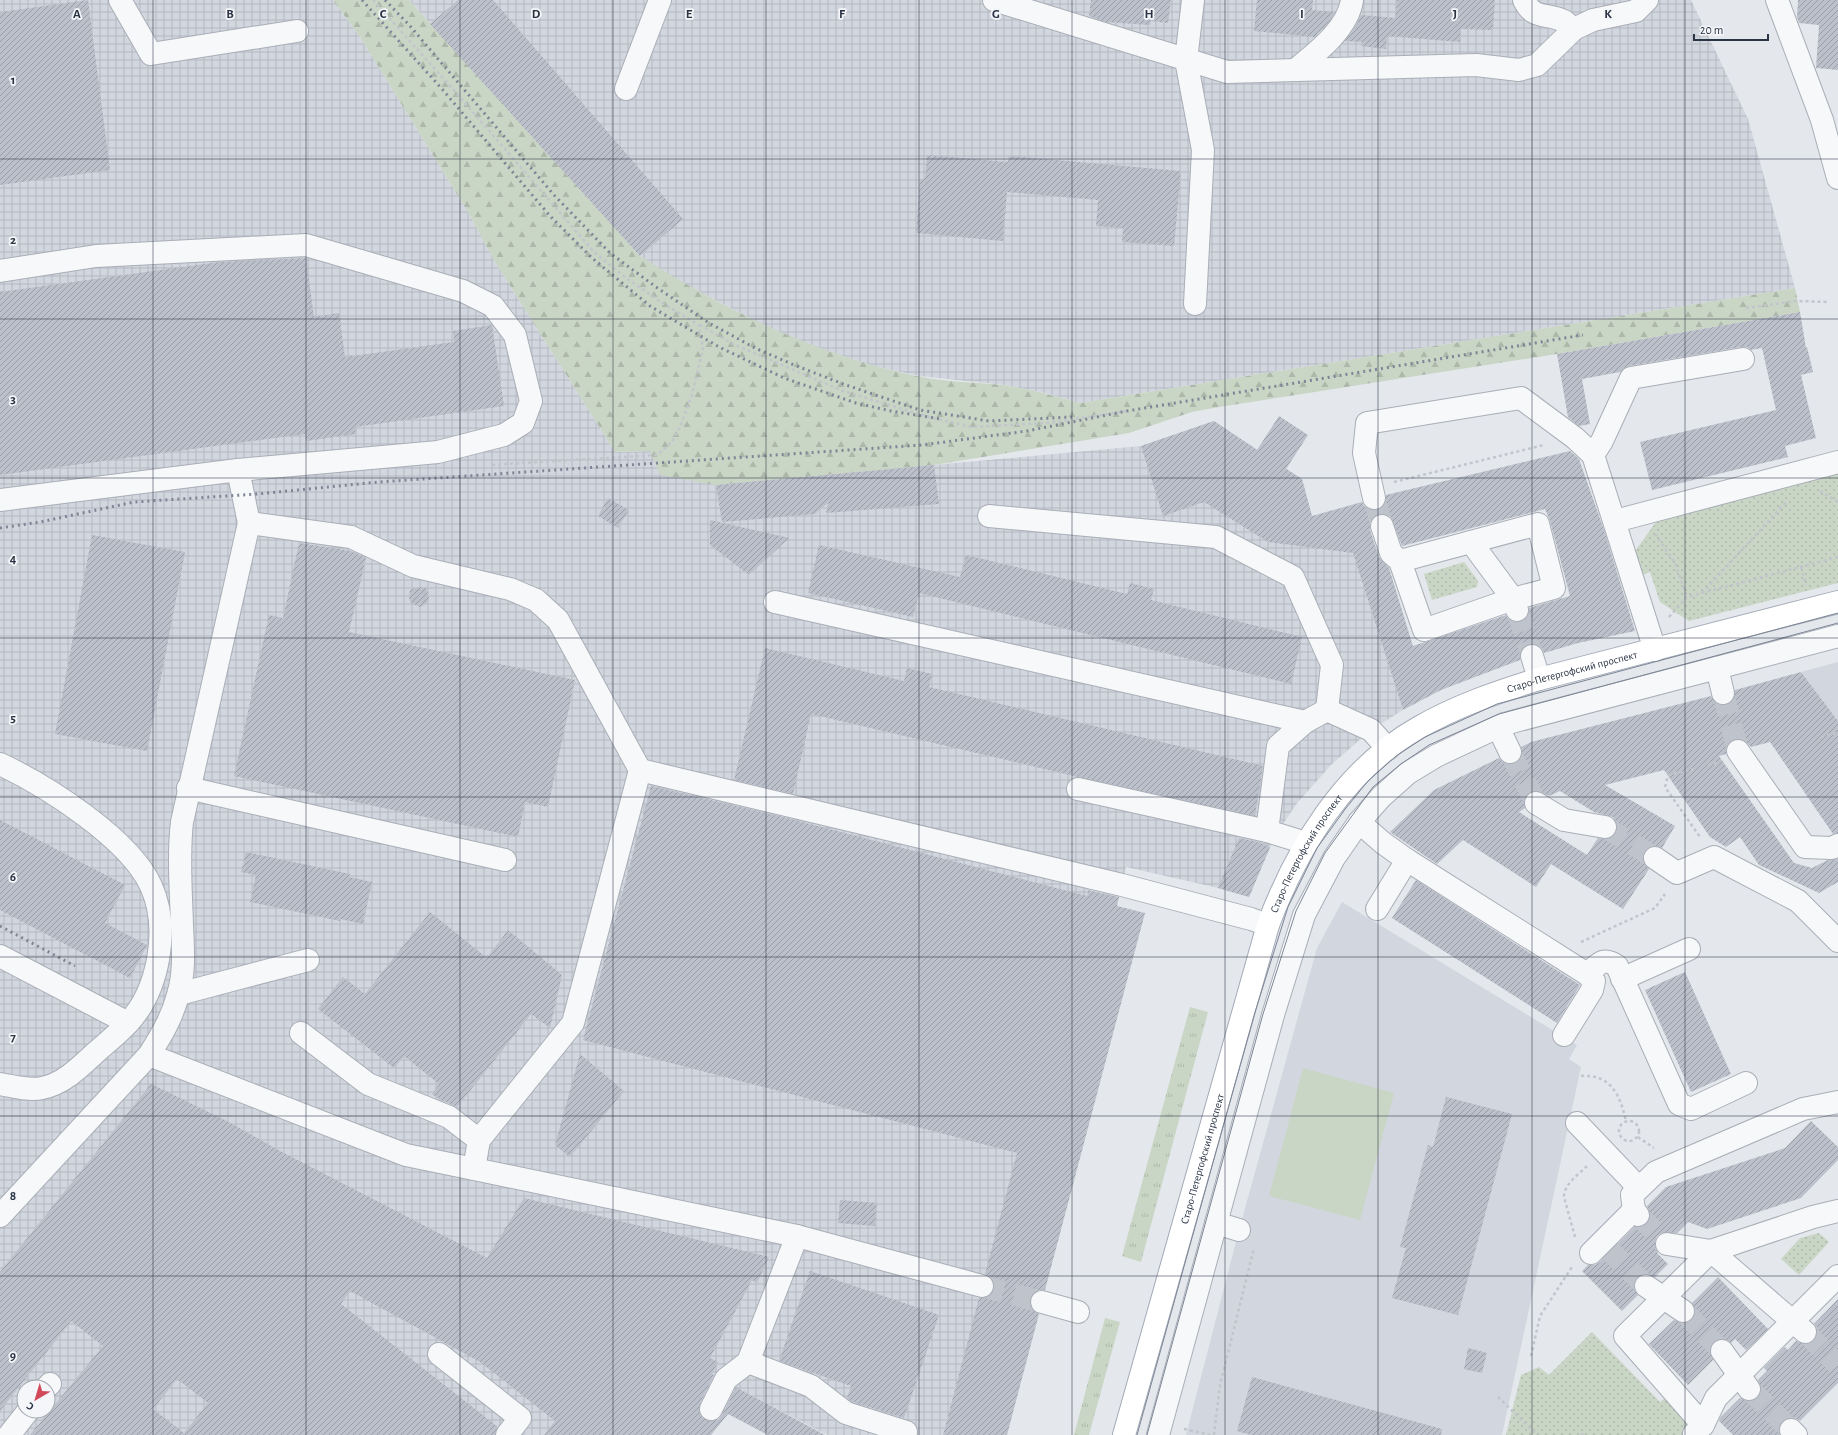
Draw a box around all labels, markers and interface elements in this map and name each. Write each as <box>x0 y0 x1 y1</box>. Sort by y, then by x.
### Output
text: A <box>73 8 81 21</box>
text: B <box>226 8 234 21</box>
text: C <box>380 8 387 21</box>
text: D <box>532 8 541 21</box>
text: E <box>686 8 693 21</box>
text: F <box>839 8 846 21</box>
text: G <box>992 8 1000 21</box>
text: H <box>1144 8 1154 21</box>
text: I <box>1300 8 1304 21</box>
text: J <box>1453 8 1457 21</box>
text: K <box>1604 8 1612 21</box>
scale bar <box>1694 16 1768 42</box>
text: 20 m <box>1700 24 1723 36</box>
text: 1 <box>11 74 15 87</box>
text: 2 <box>10 234 16 247</box>
text: 3 <box>10 393 16 406</box>
text: 4 <box>10 553 17 566</box>
street label: Старо-Петергофский проспект <box>1505 648 1638 695</box>
text: 5 <box>10 712 16 725</box>
street label: Старо-Петергофский проспект <box>1268 792 1344 914</box>
text: 6 <box>10 871 16 884</box>
text: 7 <box>10 1031 16 1044</box>
street label: Старо-Петергофский проспект <box>1178 1092 1226 1225</box>
text: 8 <box>10 1190 16 1203</box>
text: 9 <box>10 1350 16 1363</box>
north arrow <box>16 1379 56 1419</box>
text: С <box>24 1400 36 1413</box>

